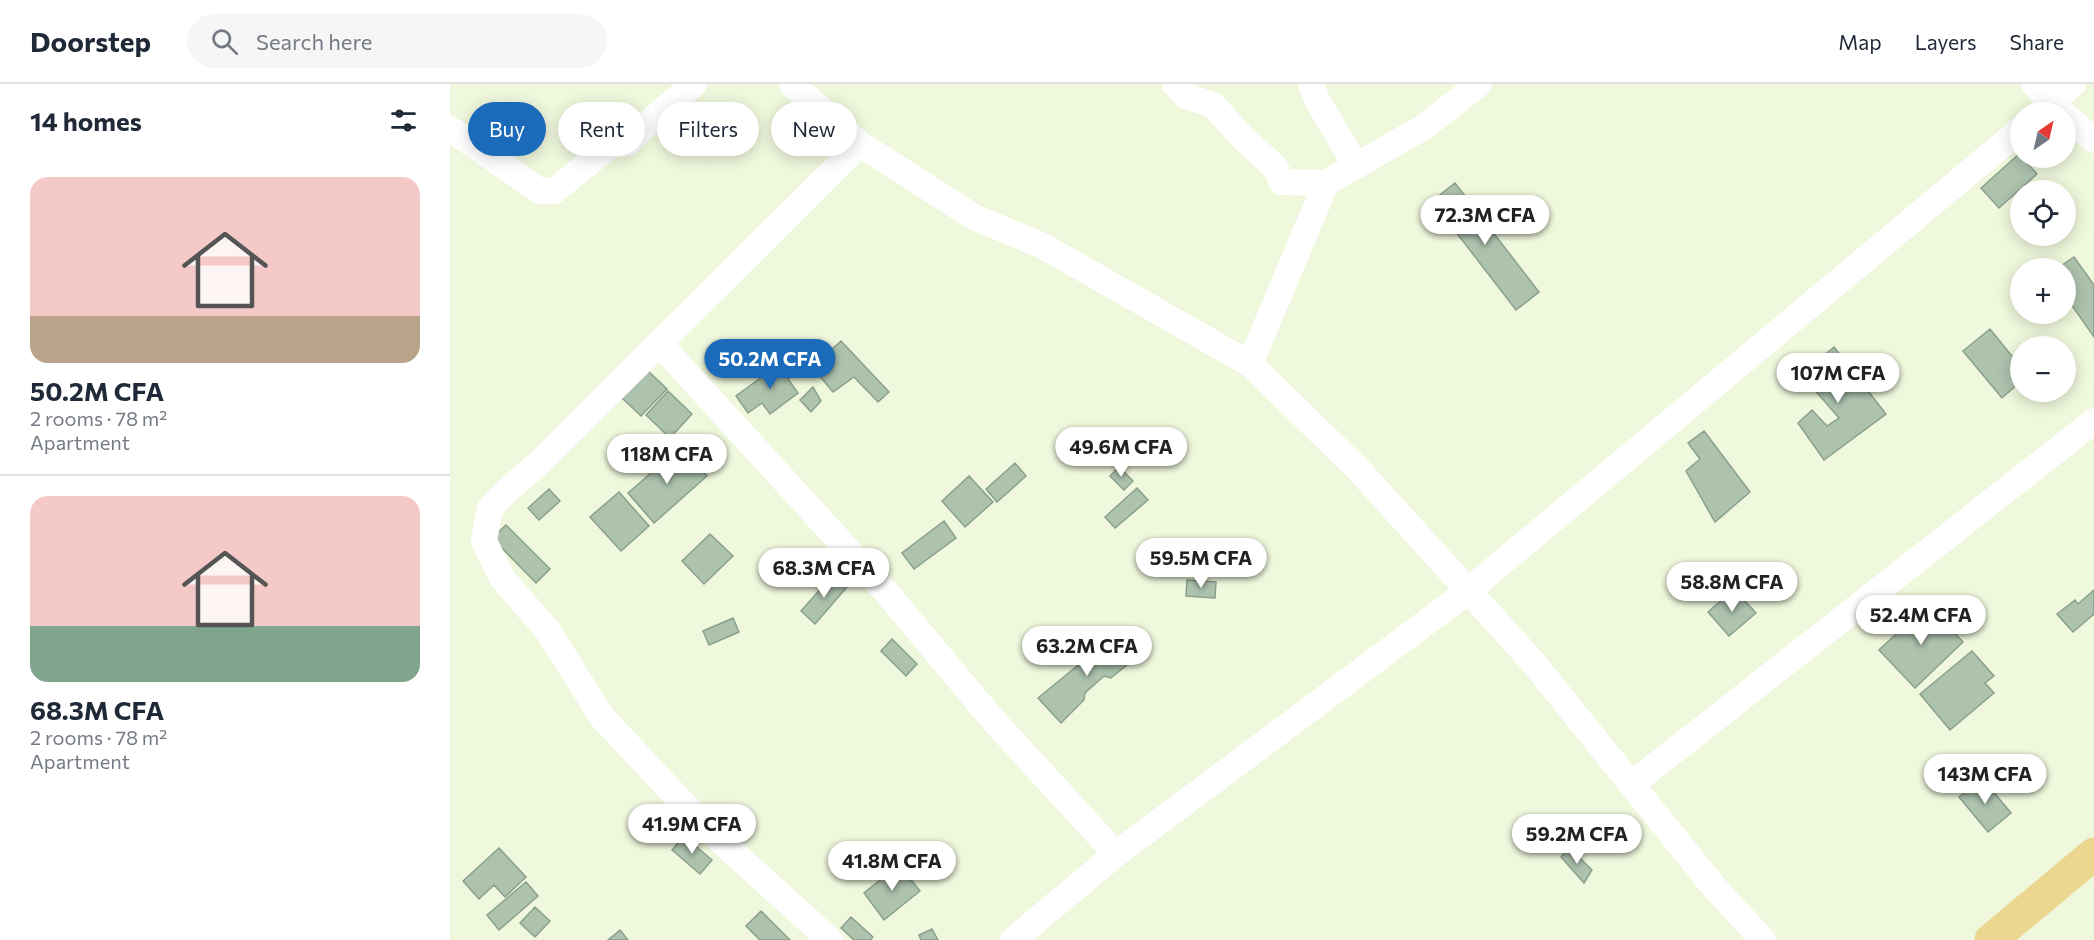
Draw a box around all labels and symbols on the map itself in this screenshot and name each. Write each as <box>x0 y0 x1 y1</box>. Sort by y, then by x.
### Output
north arrow <box>2010 102 2076 168</box>
pin: 72.3M CFA <box>1416 195 1554 246</box>
pin: 50.2M CFA <box>701 339 839 390</box>
pin: 107M CFA <box>1776 353 1900 404</box>
pin: 49.6M CFA <box>1052 427 1190 478</box>
pin: 118M CFA <box>605 434 729 485</box>
pin: 59.5M CFA <box>1132 538 1270 589</box>
pin: 68.3M CFA <box>755 548 893 599</box>
pin: 58.8M CFA <box>1663 562 1801 613</box>
pin: 52.4M CFA <box>1852 595 1990 646</box>
pin: 63.2M CFA <box>1018 626 1156 677</box>
pin: 143M CFA <box>1923 754 2047 805</box>
pin: 41.9M CFA <box>623 804 761 855</box>
pin: 59.2M CFA <box>1508 814 1646 865</box>
pin: 41.8M CFA <box>823 841 961 892</box>

